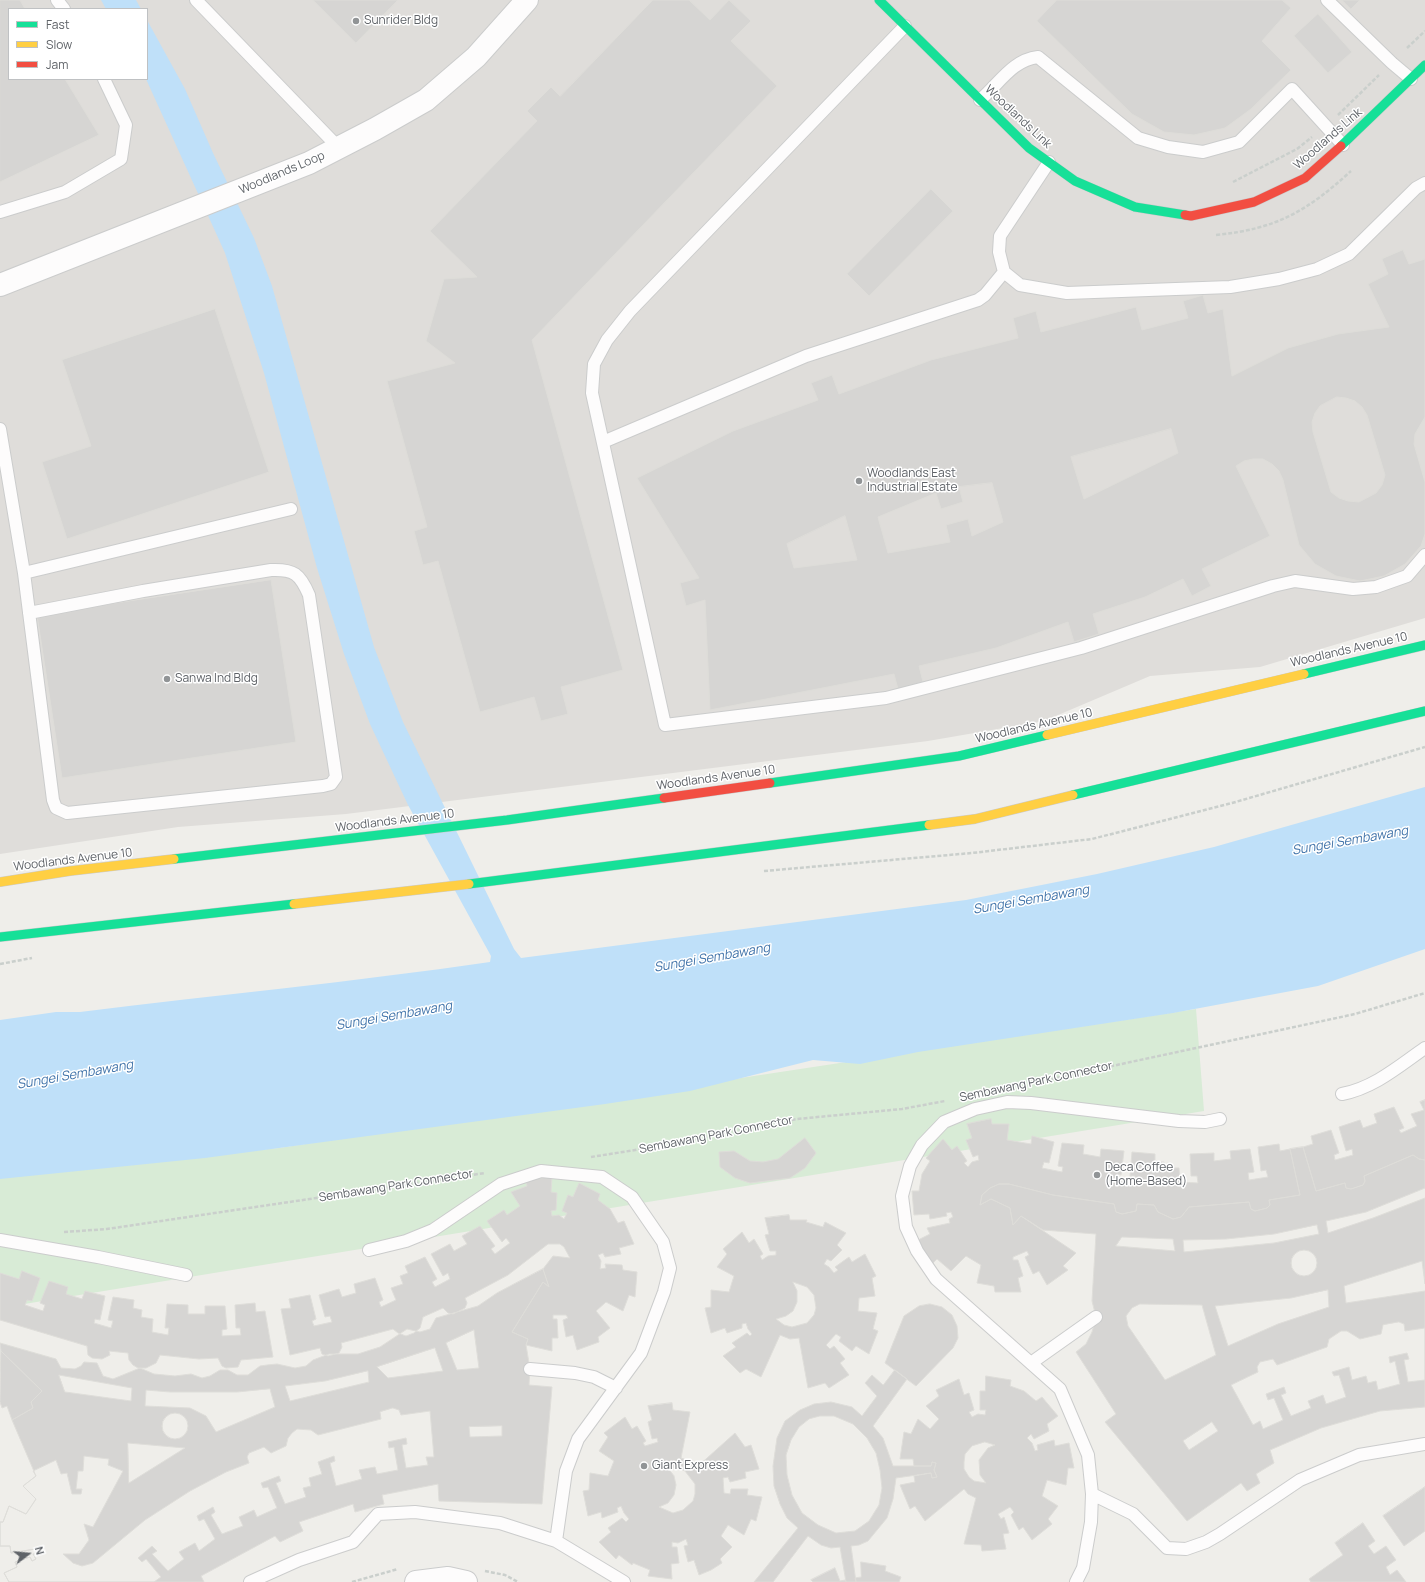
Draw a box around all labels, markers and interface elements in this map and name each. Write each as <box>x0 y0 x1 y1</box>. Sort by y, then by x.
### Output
legend <box>8 8 148 80</box>
place label: Sunrider Bldg <box>364 14 438 28</box>
text: Fast <box>46 16 70 33</box>
marker: Sunrider Bldg <box>351 16 361 26</box>
text: Slow <box>46 36 72 53</box>
text: Jam <box>46 56 68 73</box>
street label: Woodlands Link <box>982 82 1054 152</box>
street label: Woodlands Link <box>1291 105 1365 173</box>
street label: Woodlands Loop <box>237 148 327 198</box>
place label: Woodlands East Industrial Estate <box>867 467 957 495</box>
marker: Woodlands East Industrial Estate <box>854 476 864 486</box>
street label: Woodlands Avenue 10 <box>1289 630 1409 670</box>
place label: Sanwa Ind Bldg <box>175 672 258 686</box>
marker: Sanwa Ind Bldg <box>162 674 172 684</box>
street label: Woodlands Avenue 10 <box>974 706 1094 746</box>
street label: Woodlands Avenue 10 <box>656 763 776 793</box>
street label: Woodlands Avenue 10 <box>335 807 455 835</box>
water label: Sungei Sembawang <box>1291 823 1409 859</box>
street label: Woodlands Avenue 10 <box>13 846 133 874</box>
water label: Sungei Sembawang <box>972 882 1090 918</box>
water label: Sungei Sembawang <box>653 940 771 976</box>
water label: Sungei Sembawang <box>335 998 453 1034</box>
water label: Sungei Sembawang <box>16 1057 134 1093</box>
street label: Sembawang Park Connector <box>958 1059 1114 1105</box>
street label: Sembawang Park Connector <box>638 1113 794 1157</box>
place label: Deca Coffee (Home-Based) <box>1105 1161 1187 1189</box>
street label: Sembawang Park Connector <box>318 1167 474 1205</box>
marker: Deca Coffee (Home-Based) <box>1092 1170 1102 1180</box>
place label: Giant Express <box>652 1459 728 1473</box>
marker: Giant Express <box>639 1461 649 1471</box>
north arrow <box>8 1534 48 1574</box>
text: N <box>32 1545 48 1556</box>

